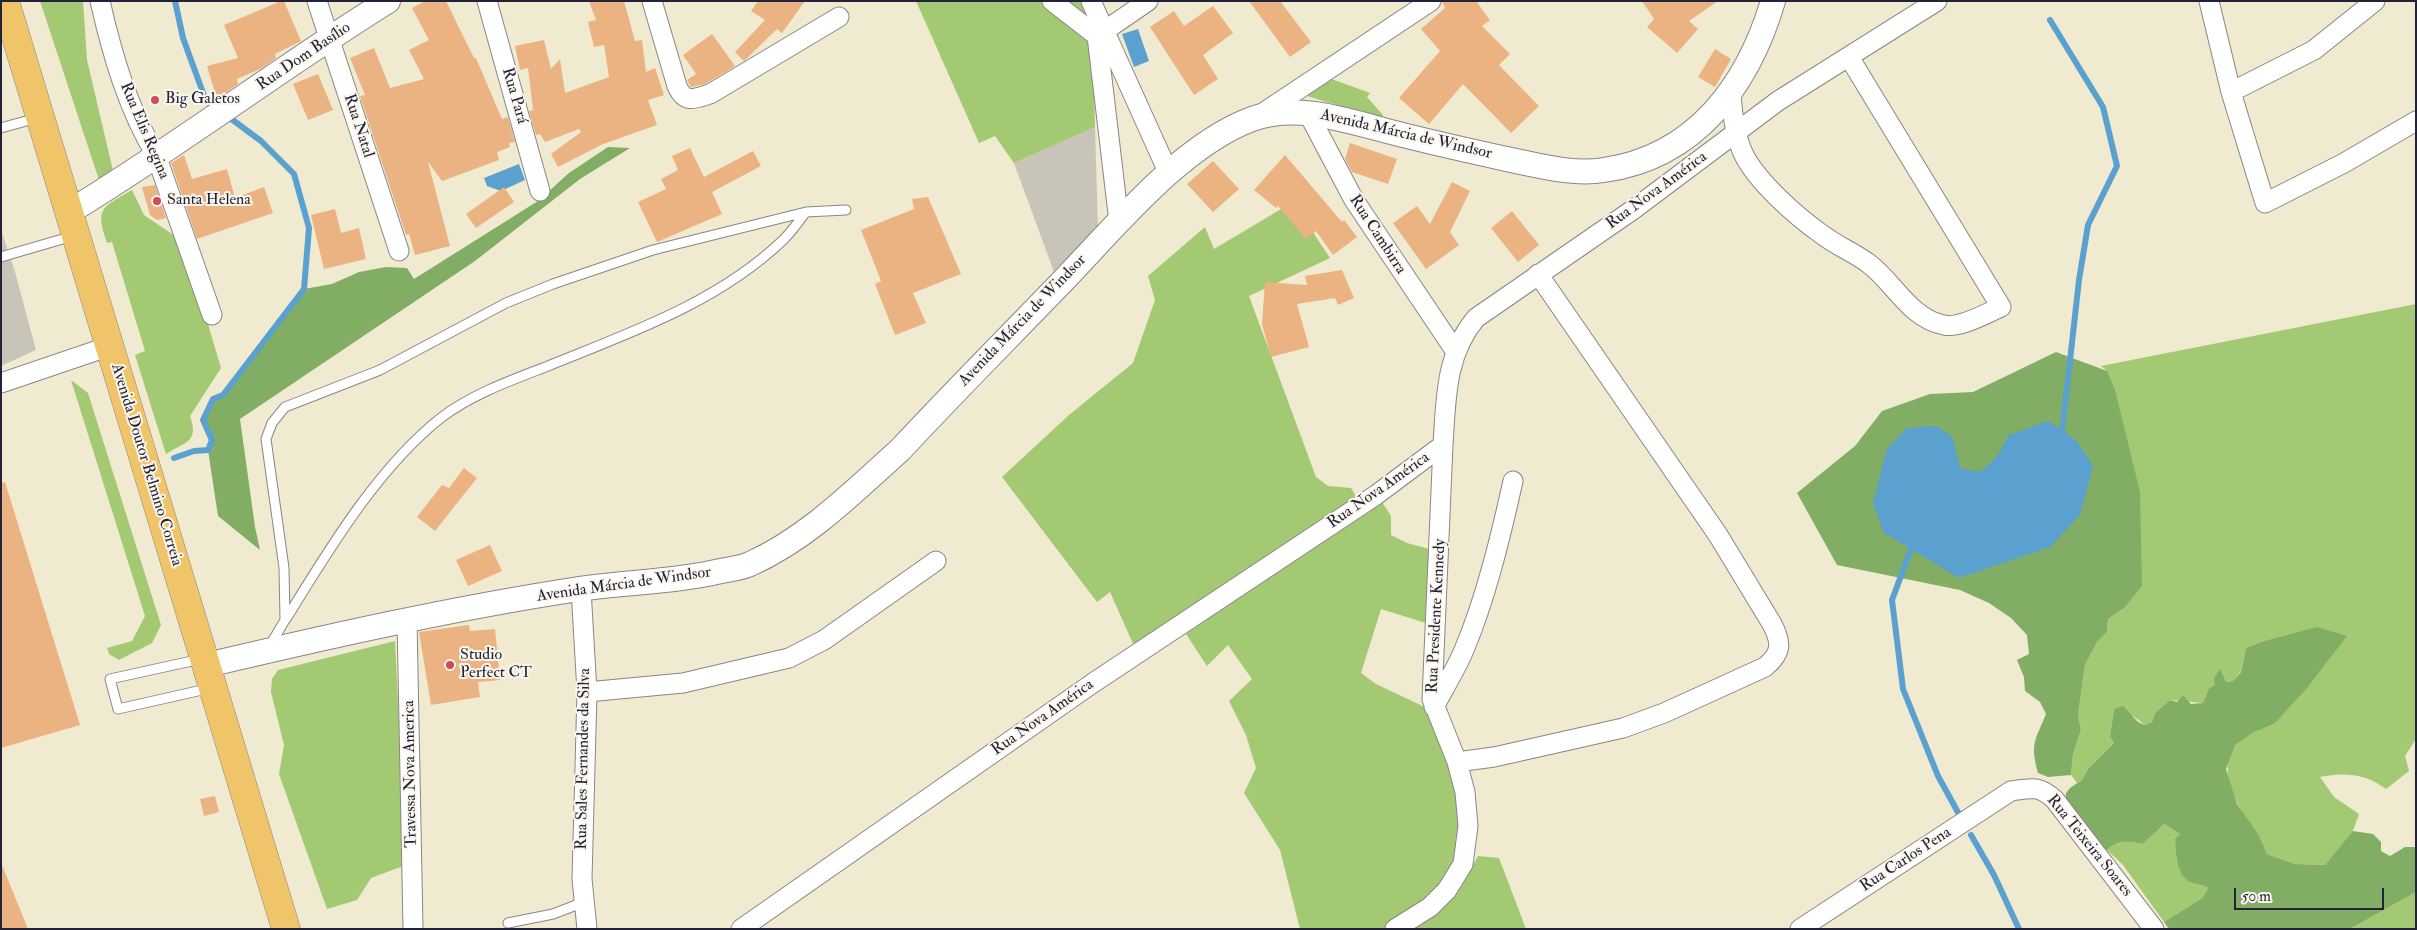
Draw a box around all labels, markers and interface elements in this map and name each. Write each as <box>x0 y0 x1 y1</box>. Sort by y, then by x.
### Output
street label: Rua Dom Basílio <box>254 19 354 95</box>
street label: Rua Pará <box>497 66 531 126</box>
street label: Rua Elis Regina <box>115 80 173 182</box>
place label: Big Galetos <box>165 90 240 110</box>
street label: Rua Natal <box>339 92 377 160</box>
marker: Big Galetos <box>149 94 161 106</box>
street label: Avenida Márcia de Windsor <box>1318 106 1494 164</box>
street label: Rua Nova América <box>1603 148 1711 234</box>
place label: Santa Helena <box>167 191 251 211</box>
street label: Rua Cambirra <box>1344 192 1410 278</box>
marker: Santa Helena <box>151 195 163 207</box>
street label: Avenida Márcia de Windsor <box>955 251 1091 391</box>
street label: Avenida Doutor Belmino Correia <box>106 361 186 569</box>
street label: Rua Nova América <box>1324 449 1434 533</box>
street label: Rua Presidente Kennedy <box>1423 538 1451 694</box>
street label: Avenida Márcia de Windsor <box>536 563 712 607</box>
place label: Studio Perfect CT <box>460 646 532 684</box>
marker: Studio Perfect CT <box>444 659 456 671</box>
street label: Rua Sales Fernandes da Silva <box>573 668 595 850</box>
street label: Rua Nova América <box>988 676 1098 760</box>
street label: Travessa Nova America <box>400 700 422 848</box>
street label: Rua Teixeira Soares <box>2042 791 2136 901</box>
street label: Rua Carlos Pena <box>1857 823 1955 897</box>
scale bar <box>2237 878 2387 910</box>
text: 50 m <box>2242 887 2271 906</box>

